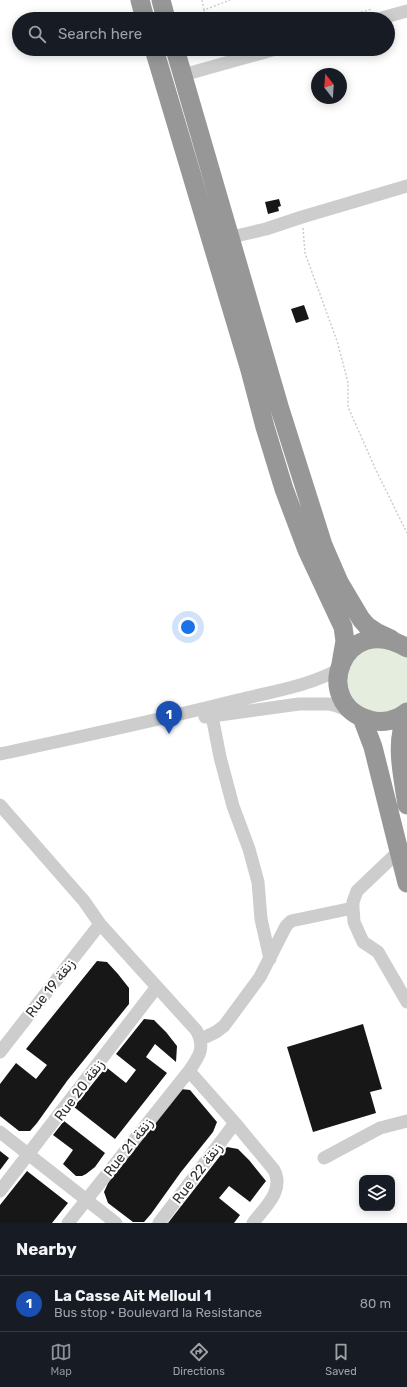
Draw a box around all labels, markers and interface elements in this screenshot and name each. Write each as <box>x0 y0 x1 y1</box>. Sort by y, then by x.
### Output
search box <box>12 12 395 56</box>
icon: search <box>26 23 48 45</box>
text: Search here <box>58 25 142 43</box>
north arrow <box>311 68 347 104</box>
your location <box>178 617 198 637</box>
pin: 1 <box>156 701 182 734</box>
street label: Rue 19 زنقة <box>22 956 79 1021</box>
street label: Rue 20 زنقة <box>51 1056 108 1124</box>
street label: Rue 21 زنقة <box>100 1115 157 1180</box>
street label: Rue 22 زنقة <box>169 1139 226 1207</box>
map controls <box>359 1175 395 1211</box>
button: layers <box>359 1175 395 1211</box>
text: Nearby <box>16 1239 77 1259</box>
text: La Casse Ait Melloul 1 <box>54 1287 212 1305</box>
text: 1 <box>26 1296 32 1311</box>
text: 80 m <box>360 1296 391 1311</box>
text: Bus stop · Boulevard la Resistance <box>54 1305 262 1320</box>
tab: Map <box>50 1341 72 1378</box>
tab: Directions <box>173 1341 225 1378</box>
tab: Saved <box>325 1341 357 1378</box>

